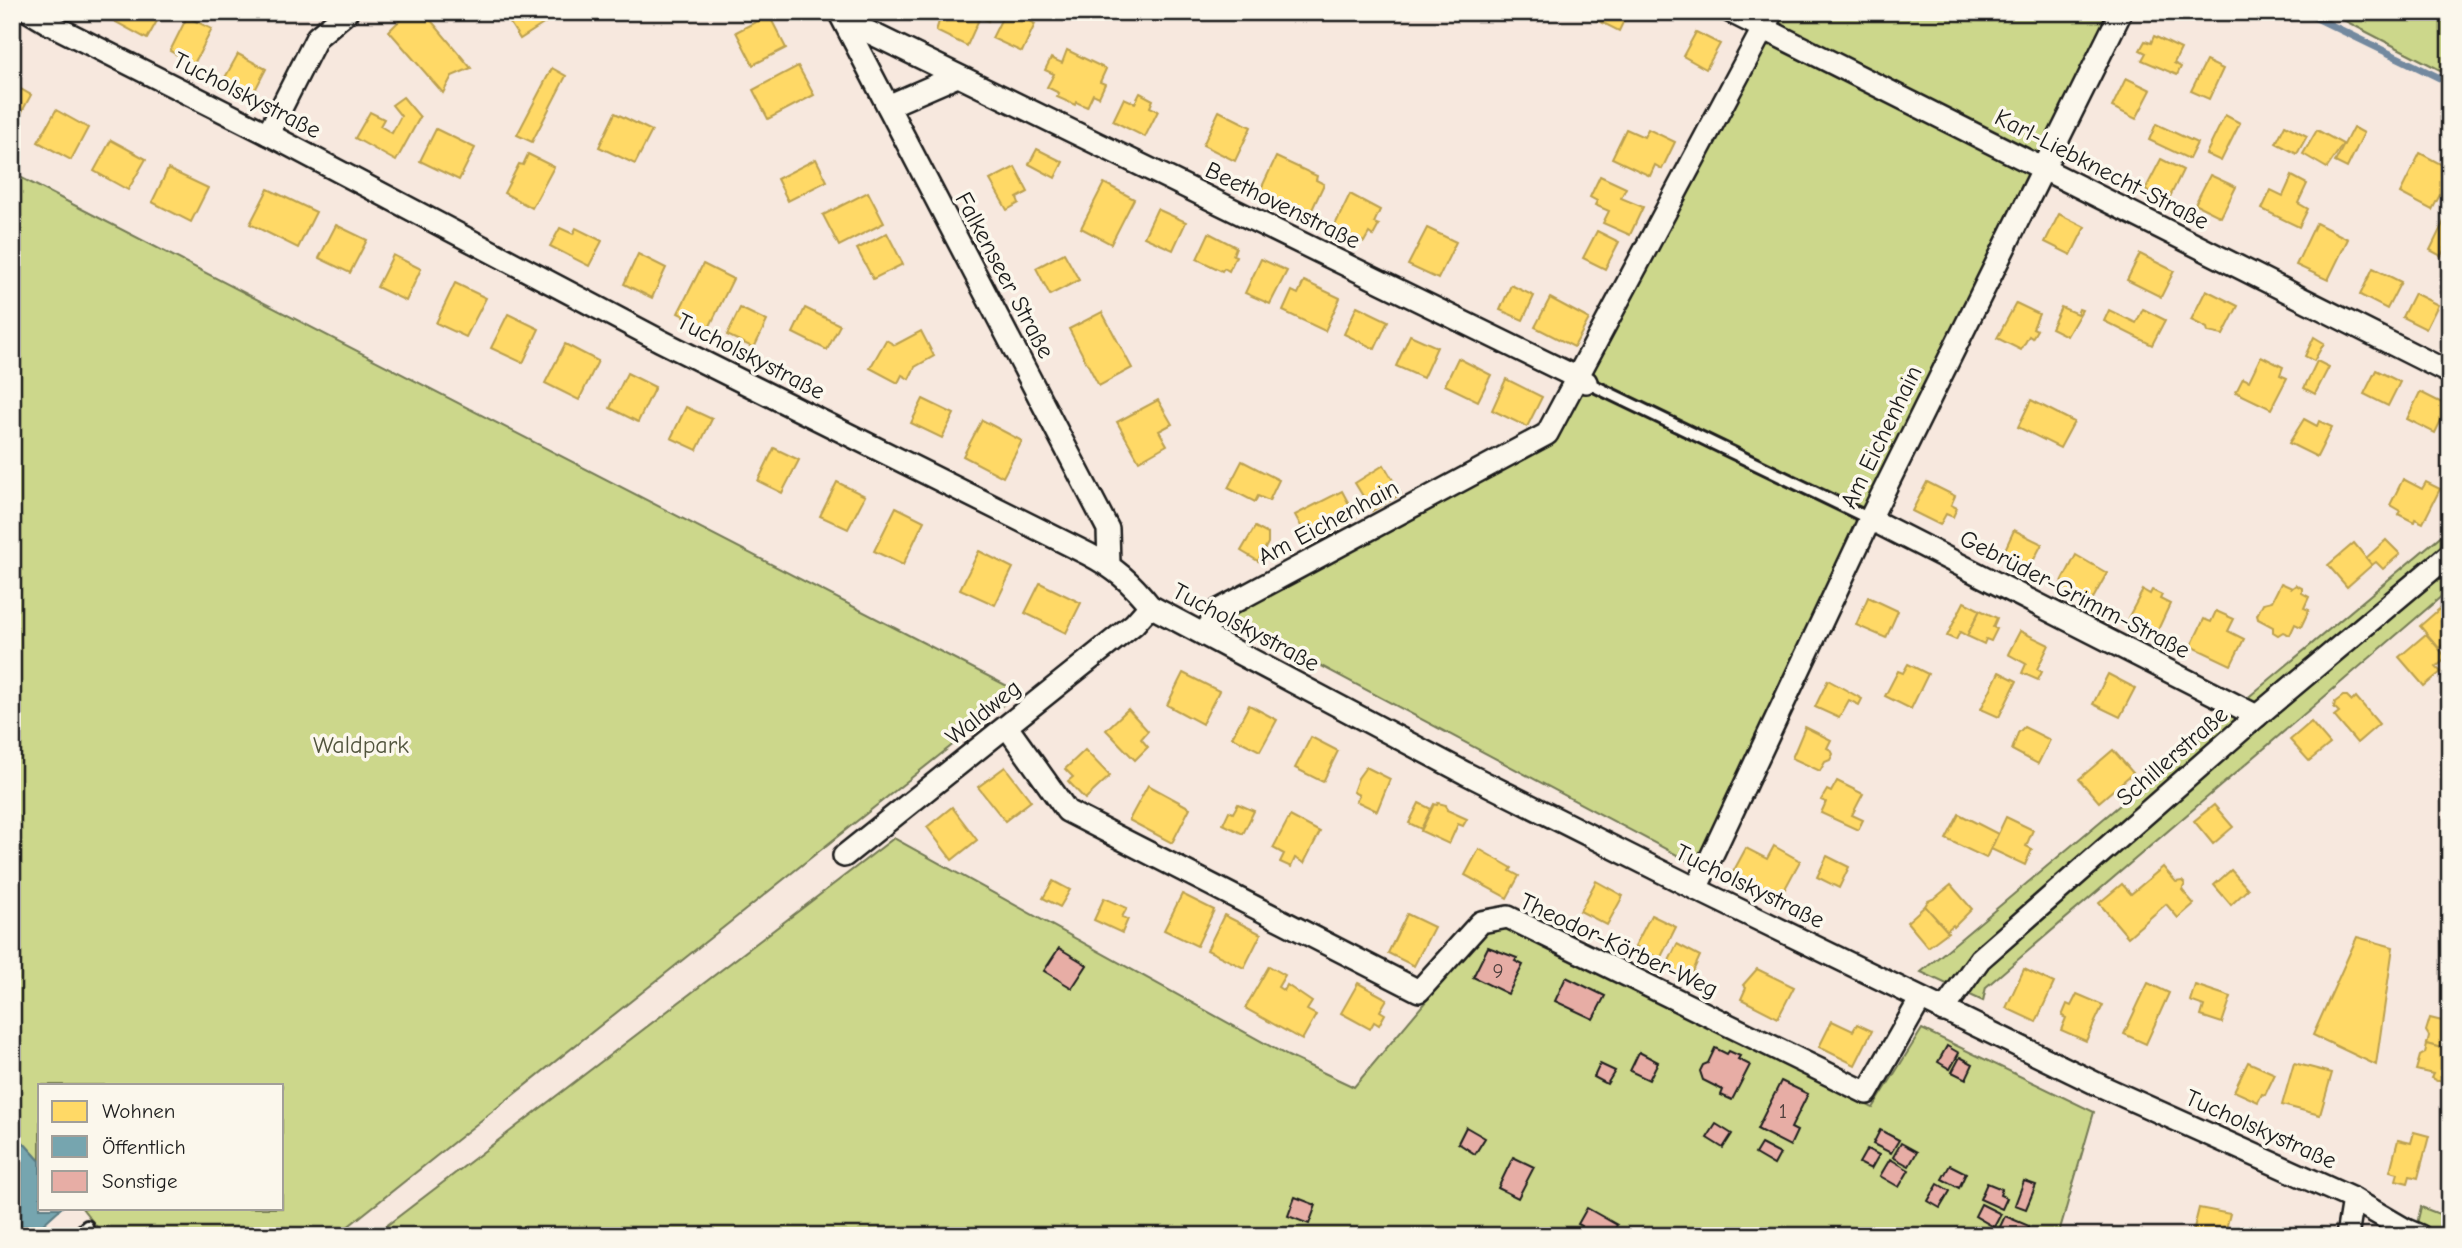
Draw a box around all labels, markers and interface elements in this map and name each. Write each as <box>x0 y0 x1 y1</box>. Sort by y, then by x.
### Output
street label: Tucholskystraße <box>168 46 326 144</box>
street label: Karl-Liebknecht-Straße <box>1990 103 2214 235</box>
street label: Beethovenstraße <box>1201 155 1365 255</box>
street label: Falkenseer Straße <box>949 187 1061 363</box>
street label: Tucholskystraße <box>672 307 830 405</box>
street label: Am Eichenhain <box>1834 361 1928 513</box>
street label: Am Eichenhain <box>1253 473 1403 571</box>
street label: Gebrüder-Grimm-Straße <box>1955 524 2195 664</box>
street label: Tucholskystraße <box>1168 577 1324 677</box>
street label: Waldweg <box>940 673 1026 751</box>
street label: Schillerstraße <box>2111 700 2233 812</box>
park label: Waldpark <box>313 731 409 759</box>
street label: Tucholskystraße <box>1671 838 1829 934</box>
street label: Theodor-Körber-Weg <box>1515 887 1723 1003</box>
house number: 9 <box>1492 959 1504 983</box>
street label: Tucholskystraße <box>2181 1083 2341 1175</box>
legend <box>38 1084 284 1210</box>
text: Wohnen <box>102 1099 175 1123</box>
house number: 1 <box>1779 1099 1787 1123</box>
text: Öffentlich <box>102 1135 186 1159</box>
text: Sonstige <box>102 1169 177 1193</box>

